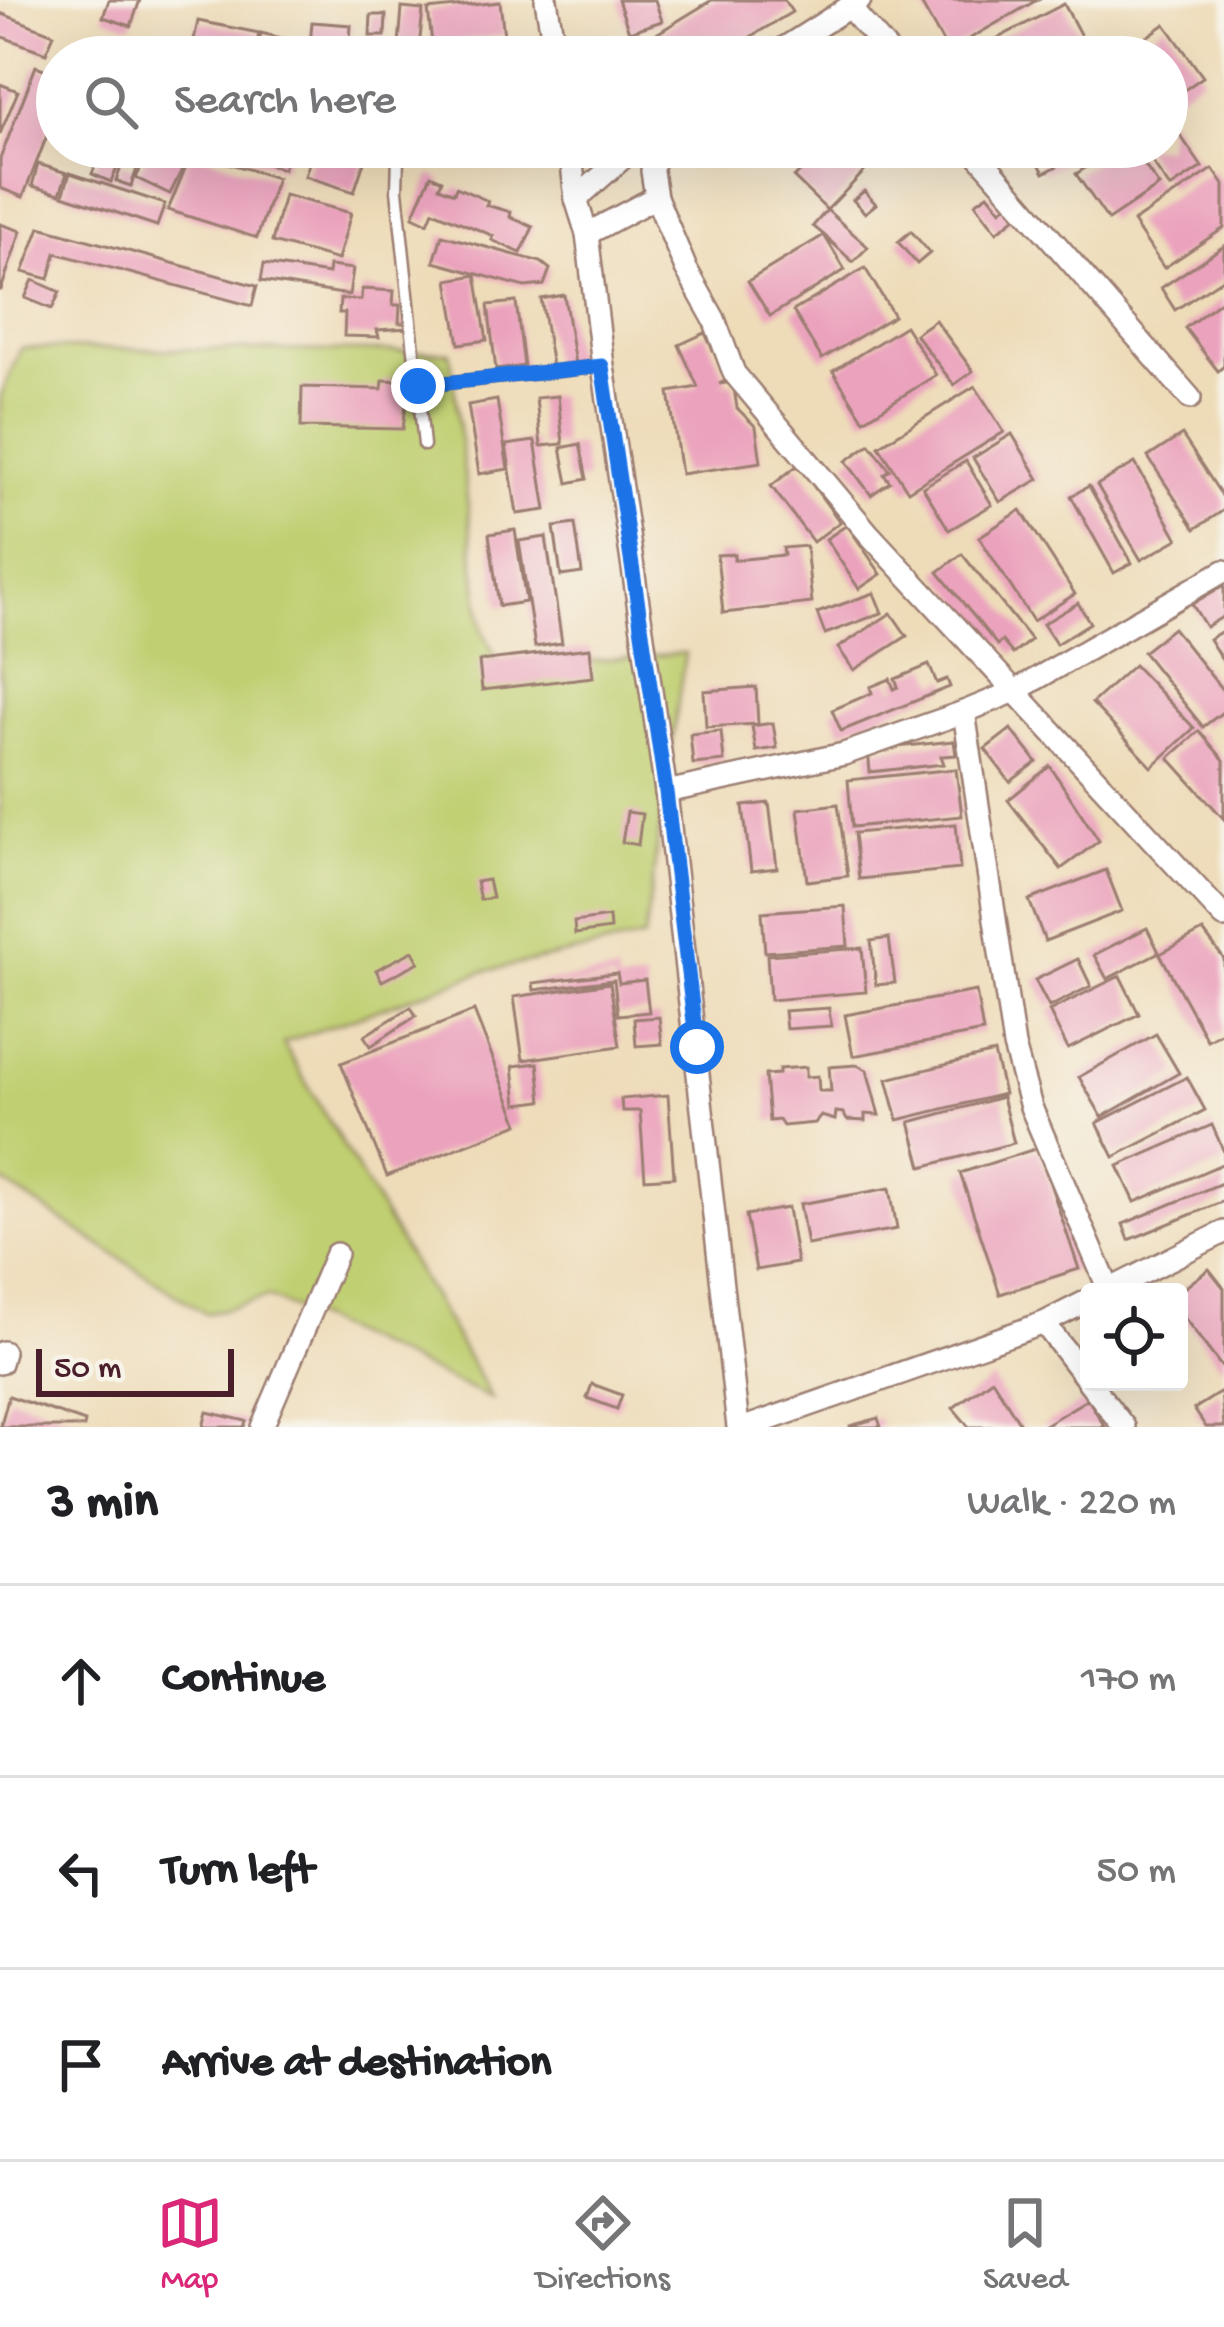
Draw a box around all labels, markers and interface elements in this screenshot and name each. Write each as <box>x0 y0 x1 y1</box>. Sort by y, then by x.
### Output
search box <box>36 36 1188 168</box>
icon: search <box>78 69 144 135</box>
text: Search here <box>174 76 396 129</box>
route end <box>391 359 445 413</box>
route start <box>670 1020 724 1074</box>
map controls <box>1080 1283 1188 1391</box>
button: locate <box>1080 1283 1188 1391</box>
scale bar <box>36 1343 234 1396</box>
text: 50 m <box>54 1351 121 1389</box>
text: 3 min <box>48 1475 158 1535</box>
text: Walk · 220 m <box>967 1482 1176 1528</box>
icon: ahead <box>48 1648 114 1714</box>
text: Continue <box>162 1654 325 1707</box>
text: 170 m <box>1081 1658 1176 1704</box>
icon: left <box>48 1840 114 1906</box>
text: Turn left <box>162 1846 314 1899</box>
text: 50 m <box>1096 1850 1176 1896</box>
icon: arrive <box>48 2032 114 2098</box>
text: Arrive at destination <box>162 2038 551 2091</box>
tab: Map <box>157 2190 223 2300</box>
tab: Directions <box>536 2190 670 2300</box>
tab: Saved <box>983 2190 1067 2300</box>

